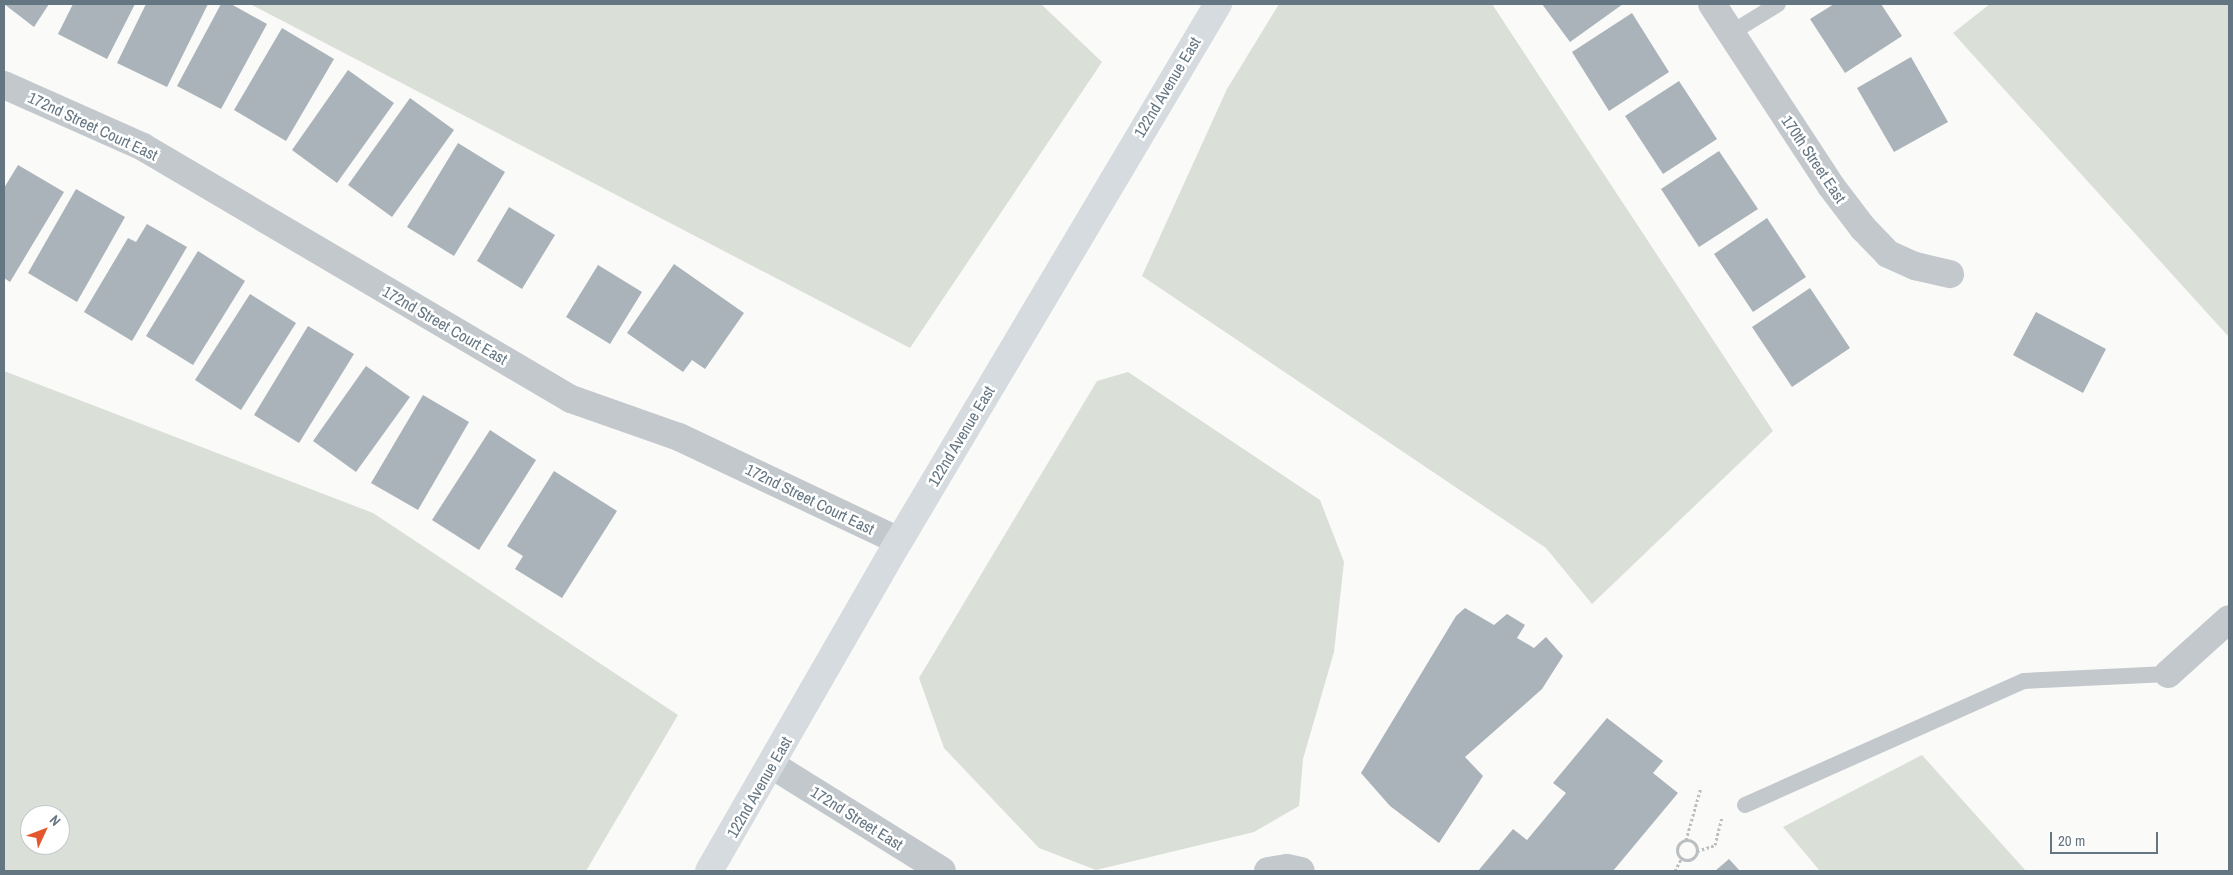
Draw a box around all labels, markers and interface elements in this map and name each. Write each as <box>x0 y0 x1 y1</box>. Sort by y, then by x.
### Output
street label: 122nd Avenue East <box>1129 33 1205 141</box>
street label: 172nd Street Court East <box>25 88 161 164</box>
street label: 170th Street East <box>1778 112 1850 206</box>
street label: 172nd Street Court East <box>379 281 511 369</box>
street label: 122nd Avenue East <box>923 382 999 490</box>
street label: 172nd Street Court East <box>743 460 877 538</box>
street label: 122nd Avenue East <box>722 733 796 841</box>
street label: 172nd Street East <box>807 782 907 854</box>
north arrow <box>20 805 70 855</box>
text: N <box>46 811 65 830</box>
scale bar <box>2053 822 2160 854</box>
text: 20 m <box>2058 830 2085 851</box>

